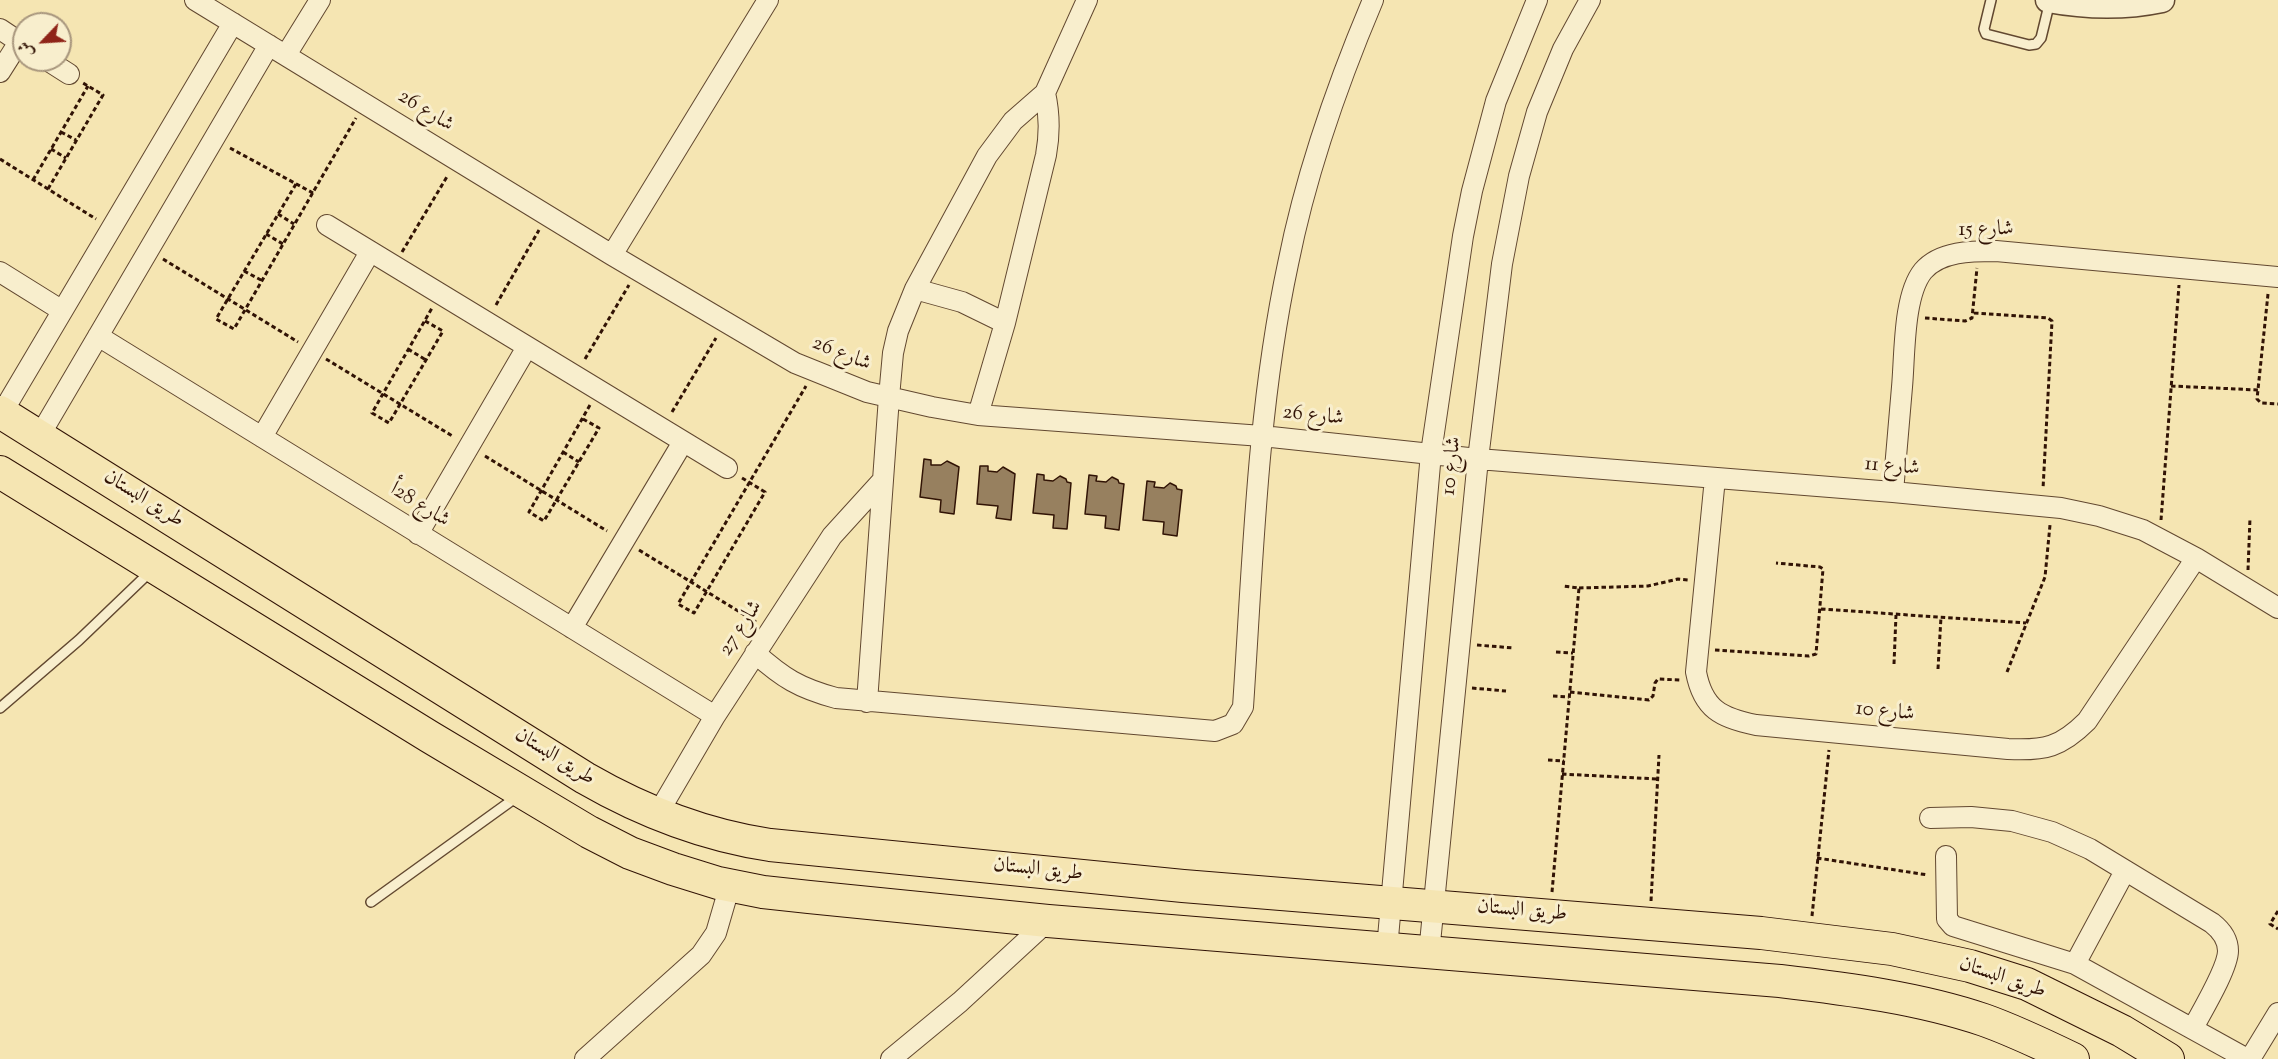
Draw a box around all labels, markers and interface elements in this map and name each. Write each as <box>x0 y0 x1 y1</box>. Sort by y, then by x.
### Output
north arrow <box>12 12 72 72</box>
text: ش <box>13 37 41 61</box>
street label: شارع 26 <box>392 85 458 139</box>
street label: شارع 15 <box>1958 218 2014 244</box>
street label: شارع 26 <box>808 332 874 378</box>
street label: شارع 26 <box>1281 401 1345 433</box>
street label: شارع 10 <box>1437 435 1469 497</box>
street label: شارع 11 <box>1863 453 1921 483</box>
street label: طريق البستان <box>98 465 188 535</box>
street label: شارع 28أ <box>384 478 454 534</box>
street label: شارع 27 <box>715 596 769 662</box>
street label: شارع 10 <box>1854 697 1916 729</box>
street label: طريق البستان <box>509 723 599 793</box>
street label: طريق البستان <box>992 854 1084 888</box>
street label: طريق البستان <box>1476 896 1568 928</box>
street label: طريق البستان <box>1955 952 2049 1006</box>

